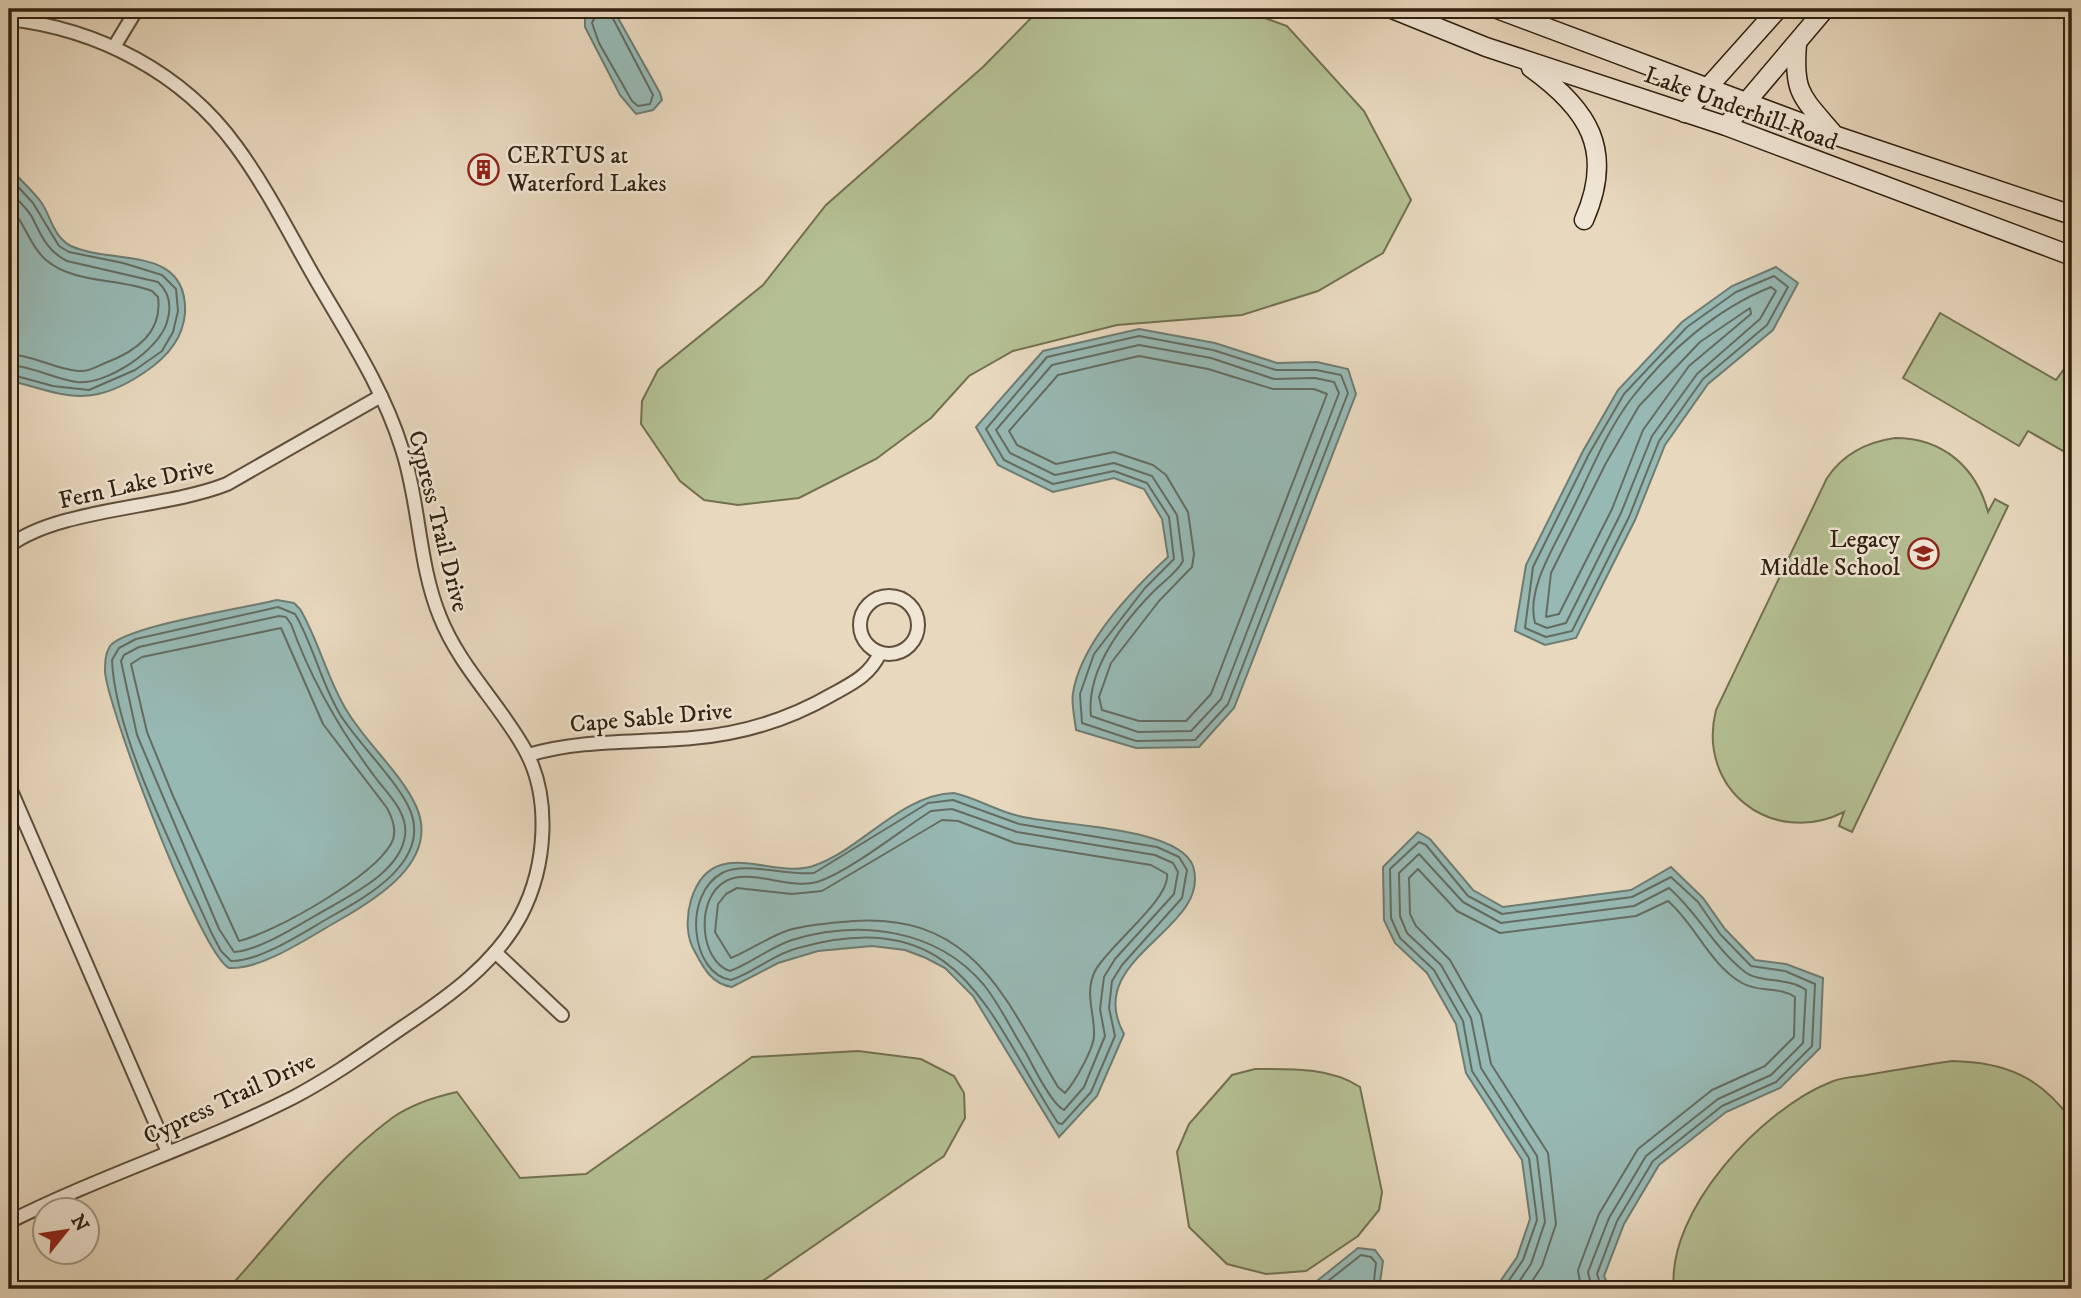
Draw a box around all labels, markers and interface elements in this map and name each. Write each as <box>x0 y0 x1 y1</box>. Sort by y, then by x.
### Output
street label: Lake Underhill Road <box>1640 60 1841 158</box>
place label: CERTUS at Waterford Lakes <box>506 141 667 199</box>
building icon: CERTUS at Waterford Lakes <box>467 152 501 186</box>
street label: Cypress Trail Drive <box>401 427 475 615</box>
street label: Fern Lake Drive <box>56 452 217 516</box>
place label: Legacy Middle School <box>1760 525 1901 583</box>
school or university icon: Legacy Middle School <box>1906 536 1940 570</box>
street label: Cape Sable Drive <box>569 696 734 740</box>
street label: Cypress Trail Drive <box>139 1046 320 1152</box>
north arrow <box>32 1196 102 1266</box>
text: N <box>66 1211 93 1236</box>

